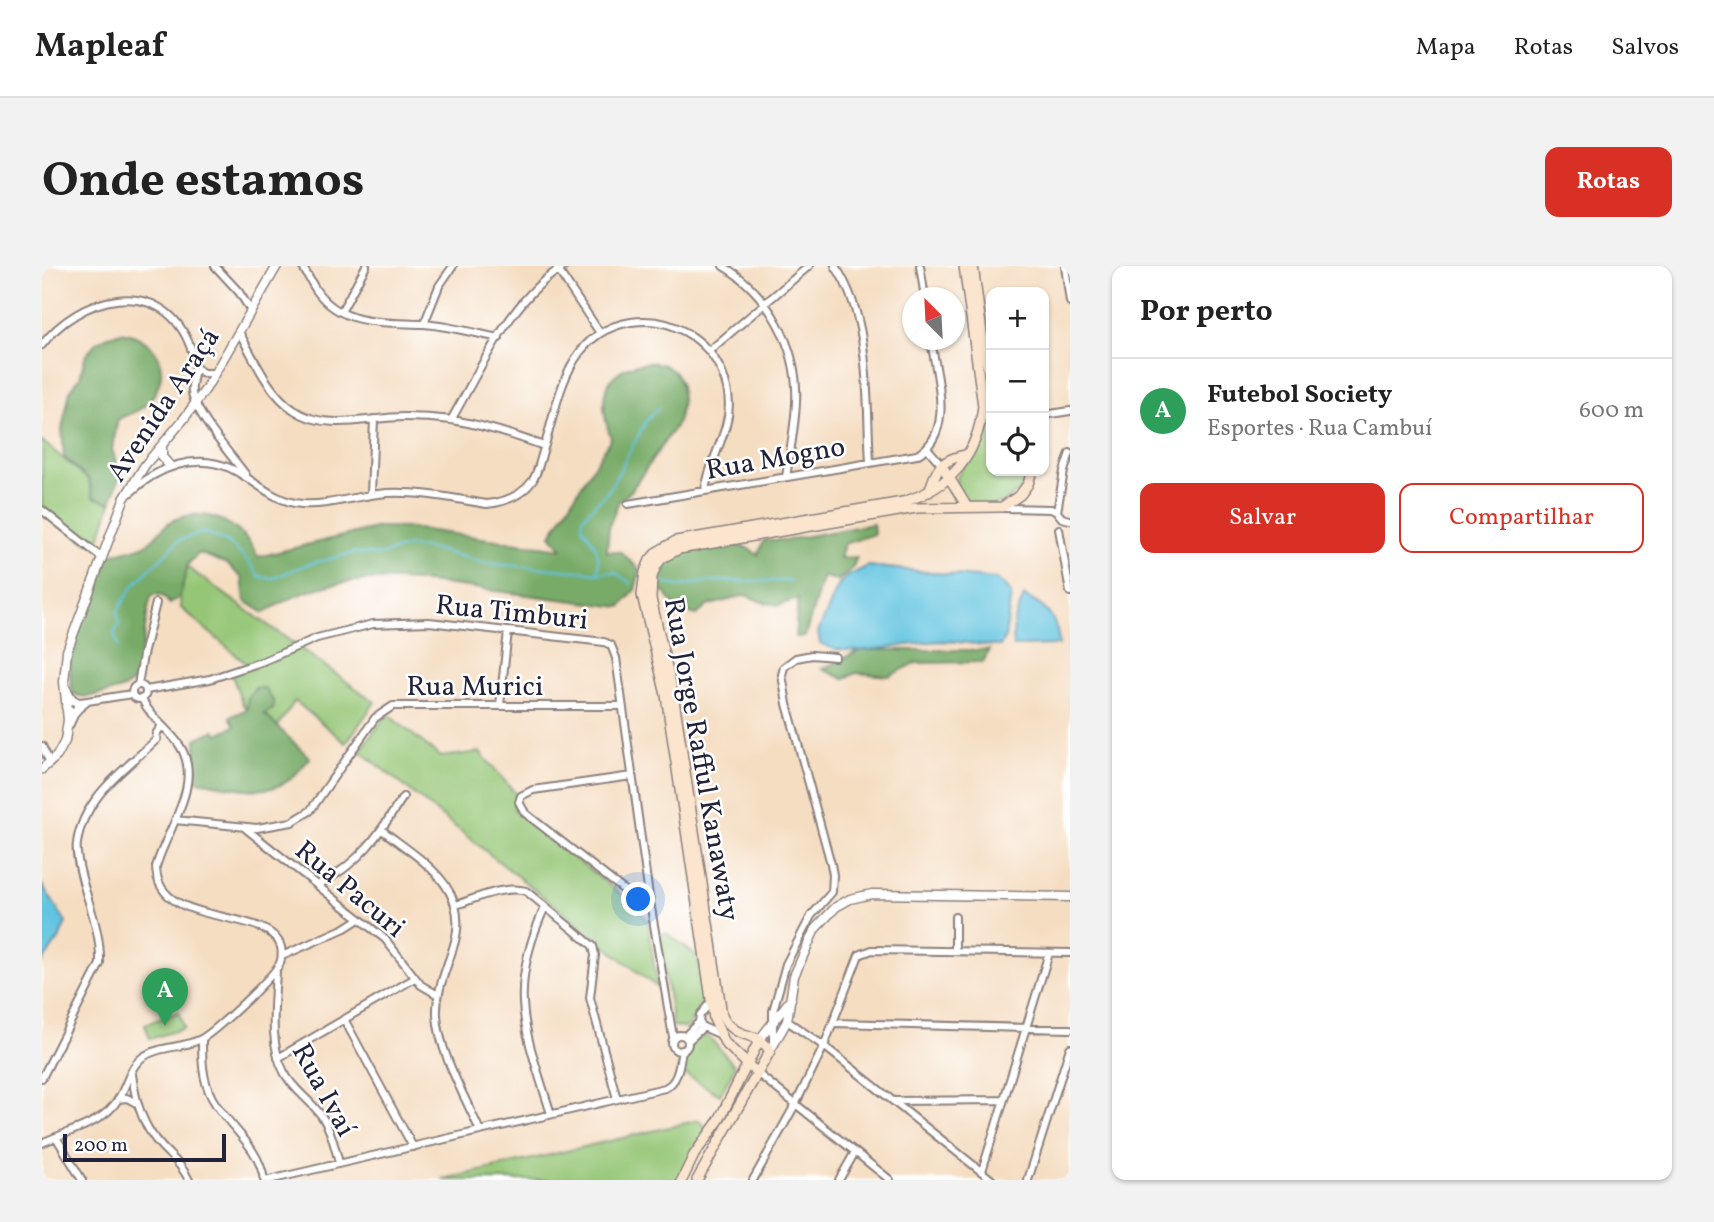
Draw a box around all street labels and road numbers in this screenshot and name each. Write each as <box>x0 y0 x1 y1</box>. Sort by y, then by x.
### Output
street label: Avenida Araçá <box>98 321 230 490</box>
street label: Rua Mogno <box>703 428 848 491</box>
street label: Rua Timburi <box>434 586 590 641</box>
street label: Rua Jorge Rafful Kanawaty <box>653 595 748 924</box>
street label: Rua Murici <box>407 668 543 707</box>
street label: Rua Pacuri <box>286 832 413 948</box>
street label: Rua Ivaí <box>281 1036 365 1145</box>

